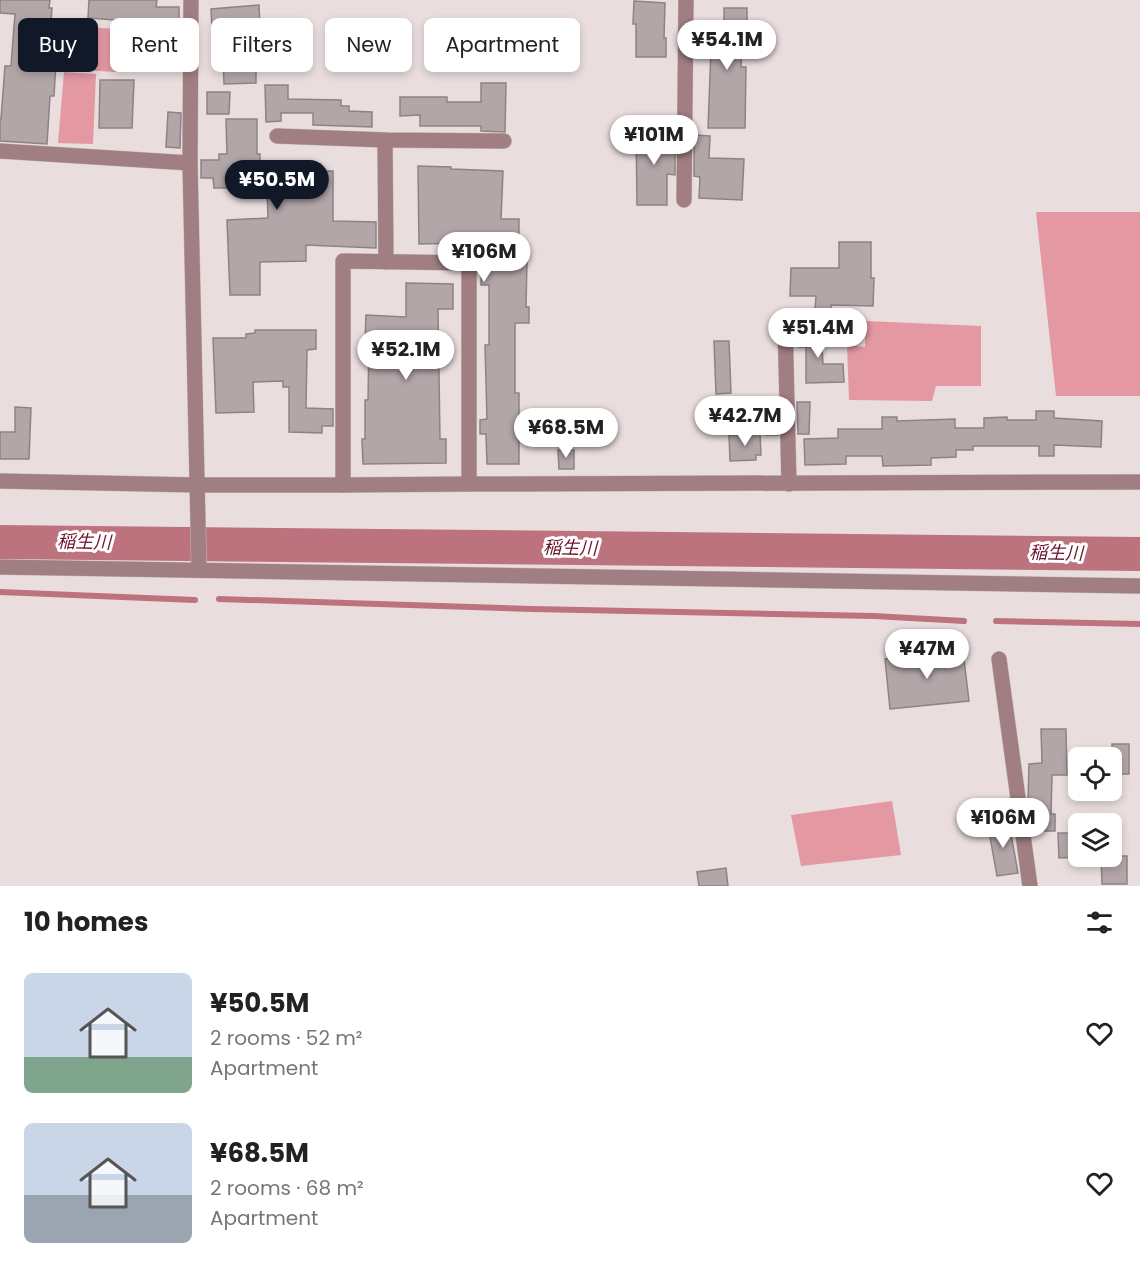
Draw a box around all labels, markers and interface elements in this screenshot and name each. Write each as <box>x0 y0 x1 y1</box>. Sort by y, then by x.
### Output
chip: Buy <box>18 18 98 72</box>
chip: Rent <box>110 18 199 72</box>
chip: Filters <box>211 18 313 72</box>
chip: New <box>325 18 412 72</box>
chip: Apartment <box>424 18 580 72</box>
pin: ¥54.1M <box>678 20 776 71</box>
text: ¥54.1M <box>691 25 763 53</box>
pin: ¥101M <box>612 115 696 166</box>
text: ¥101M <box>624 120 684 148</box>
pin: ¥50.5M <box>228 160 326 211</box>
text: ¥50.5M <box>239 165 315 193</box>
pin: ¥106M <box>442 232 526 283</box>
text: ¥106M <box>451 237 517 265</box>
pin: ¥51.4M <box>769 308 867 359</box>
text: ¥51.4M <box>782 313 854 341</box>
pin: ¥52.1M <box>357 330 455 381</box>
text: ¥52.1M <box>371 335 441 363</box>
pin: ¥42.7M <box>696 396 794 447</box>
text: ¥42.7M <box>708 401 782 429</box>
pin: ¥68.5M <box>517 408 615 459</box>
text: ¥68.5M <box>528 413 604 441</box>
water label: 稲生川 <box>57 529 113 555</box>
water label: 稲生川 <box>543 535 599 561</box>
water label: 稲生川 <box>1029 540 1085 566</box>
pin: ¥47M <box>891 629 963 680</box>
text: ¥47M <box>899 634 955 662</box>
map controls <box>1068 747 1122 867</box>
button: locate <box>1068 747 1122 801</box>
pin: ¥106M <box>961 798 1045 849</box>
text: ¥106M <box>970 803 1036 831</box>
button: layers <box>1068 813 1122 867</box>
text: 10 homes <box>24 904 148 940</box>
icon: filters <box>1083 906 1116 939</box>
text: ¥50.5M <box>210 985 309 1021</box>
icon: home <box>72 997 144 1069</box>
icon: heart <box>1083 1017 1116 1050</box>
text: 2 rooms · 52 m² <box>210 1024 362 1052</box>
text: Apartment <box>210 1054 318 1082</box>
text: ¥68.5M <box>210 1135 309 1171</box>
icon: home <box>72 1147 144 1219</box>
icon: heart <box>1083 1167 1116 1200</box>
text: 2 rooms · 68 m² <box>210 1174 364 1202</box>
text: Apartment <box>210 1204 318 1232</box>

